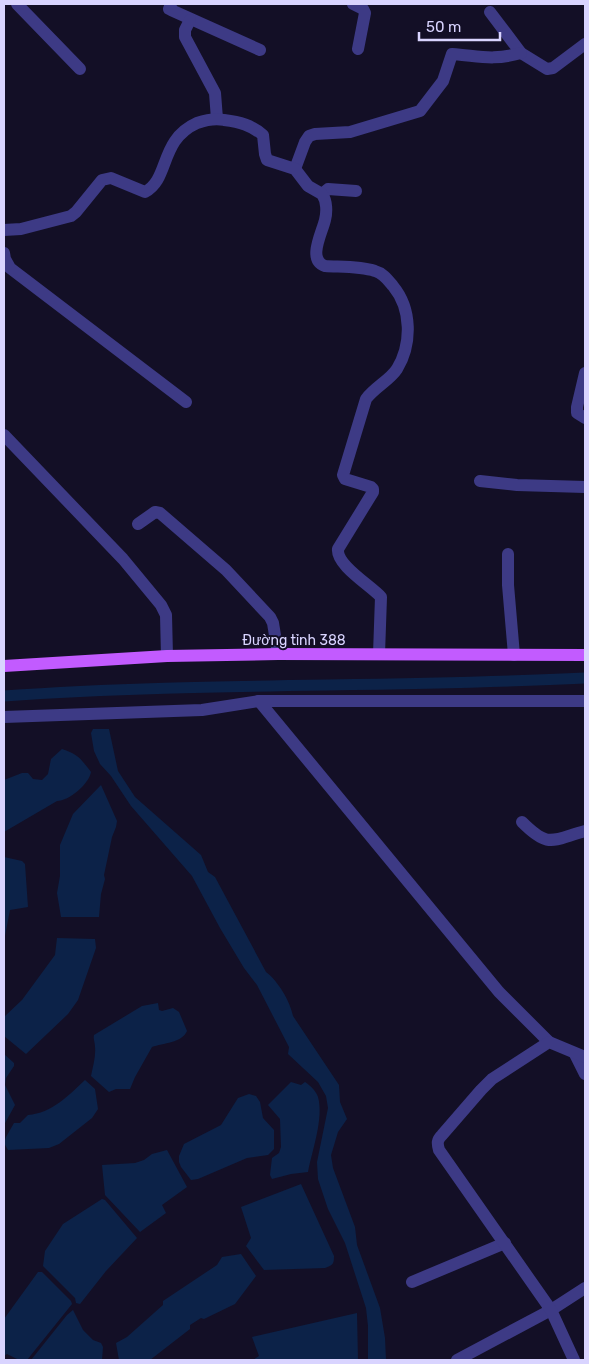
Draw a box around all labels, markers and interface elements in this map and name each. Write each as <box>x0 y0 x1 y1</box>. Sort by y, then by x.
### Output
scale bar <box>419 10 500 42</box>
text: 50 m <box>426 18 461 36</box>
street label: Đường tỉnh 388 <box>242 632 346 649</box>

